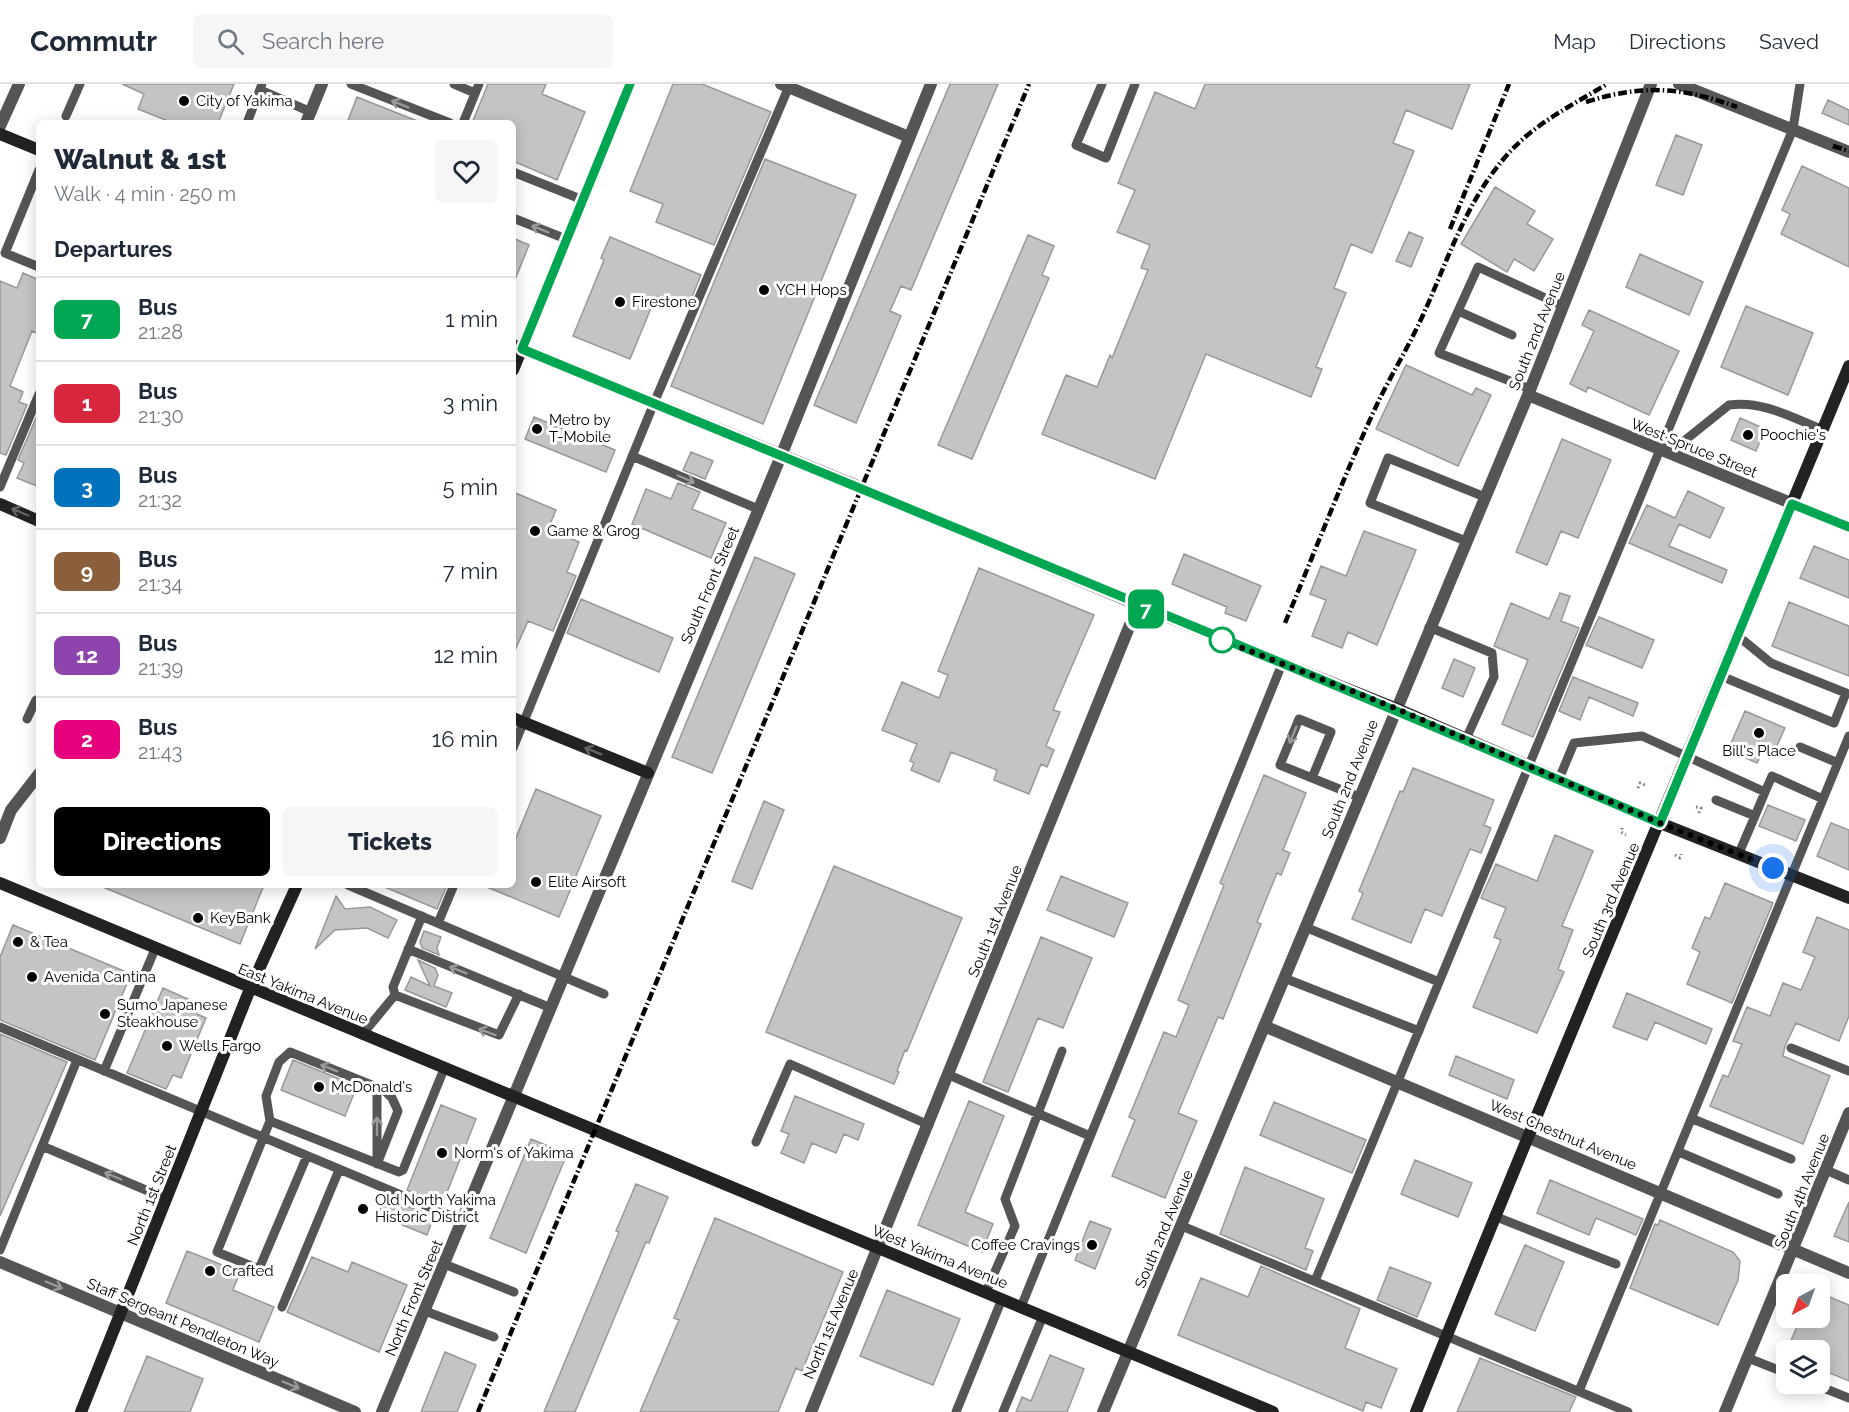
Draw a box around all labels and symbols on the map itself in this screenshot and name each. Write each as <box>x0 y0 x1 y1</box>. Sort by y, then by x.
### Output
place label: City of Yakima <box>196 92 293 110</box>
marker: City of Yakima <box>177 94 191 108</box>
one-way arrow <box>392 97 410 108</box>
one-way arrow <box>531 223 549 234</box>
street label: South 2nd Avenue <box>1505 269 1569 393</box>
place label: YCH Hops <box>776 281 847 299</box>
marker: YCH Hops <box>757 283 771 297</box>
place label: Firestone <box>632 293 697 311</box>
marker: Firestone <box>613 295 627 309</box>
place label: Metro by T-Mobile <box>549 411 611 446</box>
street label: West Spruce Street <box>1628 414 1760 482</box>
marker: Metro by T-Mobile <box>530 422 544 436</box>
place label: Poochie's <box>1760 426 1826 444</box>
marker: Poochie's <box>1741 428 1755 442</box>
one-way arrow <box>676 474 695 485</box>
one-way arrow <box>11 506 29 517</box>
place label: Game & Grog <box>547 522 640 540</box>
marker: Game & Grog <box>528 524 542 538</box>
street label: South Front Street <box>677 524 743 646</box>
line badge: 7 <box>1126 590 1166 628</box>
unlabelled marker <box>1209 627 1235 653</box>
street label: South 2nd Avenue <box>1318 717 1382 841</box>
one-way arrow <box>1287 725 1298 743</box>
marker: Bill's Place <box>1752 726 1766 740</box>
place label: Bill's Place <box>1722 742 1796 760</box>
one-way arrow <box>585 745 603 756</box>
street label: South 3rd Avenue <box>1579 840 1643 960</box>
your location <box>1758 853 1788 883</box>
street label: South 1st Avenue <box>964 862 1026 980</box>
place label: Elite Airsoft <box>548 873 626 891</box>
marker: Elite Airsoft <box>529 875 543 889</box>
place label: KeyBank <box>210 909 271 927</box>
marker: KeyBank <box>191 911 205 925</box>
place label: & Tea <box>30 933 68 951</box>
marker: & Tea <box>11 935 25 949</box>
street label: East Yakima Avenue <box>235 960 371 1028</box>
one-way arrow <box>449 964 468 975</box>
place label: Avenida Cantina <box>44 968 156 986</box>
marker: Avenida Cantina <box>25 970 39 984</box>
place label: Sumo Japanese Steakhouse <box>117 996 228 1031</box>
marker: Sumo Japanese Steakhouse <box>98 1007 112 1021</box>
one-way arrow <box>479 1025 497 1036</box>
place label: Wells Fargo <box>179 1037 261 1055</box>
marker: Wells Fargo <box>160 1039 174 1053</box>
one-way arrow <box>321 1062 339 1073</box>
place label: McDonald's <box>331 1078 412 1096</box>
marker: McDonald's <box>312 1080 326 1094</box>
street label: West Chestnut Avenue <box>1487 1096 1640 1174</box>
one-way arrow <box>371 1116 383 1136</box>
street label: South 4th Avenue <box>1771 1131 1833 1251</box>
street label: North 1st Street <box>124 1142 180 1248</box>
place label: Norm's of Yakima <box>454 1144 574 1162</box>
marker: Norm's of Yakima <box>435 1146 449 1160</box>
street label: South 2nd Avenue <box>1131 1167 1197 1291</box>
one-way arrow <box>104 1170 123 1181</box>
place label: Old North Yakima Historic District <box>375 1191 496 1226</box>
marker: Old North Yakima Historic District <box>356 1202 370 1216</box>
street label: West Yakima Avenue <box>869 1222 1011 1293</box>
place label: Coffee Cravings <box>971 1236 1080 1254</box>
street label: North Front Street <box>381 1237 447 1359</box>
marker: Coffee Cravings <box>1085 1238 1099 1252</box>
place label: Crafted <box>222 1262 274 1280</box>
marker: Crafted <box>203 1264 217 1278</box>
street label: North 1st Avenue <box>800 1266 862 1382</box>
street label: Staff Sergeant Pendleton Way <box>84 1274 282 1372</box>
north arrow <box>1776 1274 1830 1328</box>
one-way arrow <box>44 1280 63 1291</box>
one-way arrow <box>282 1380 300 1391</box>

